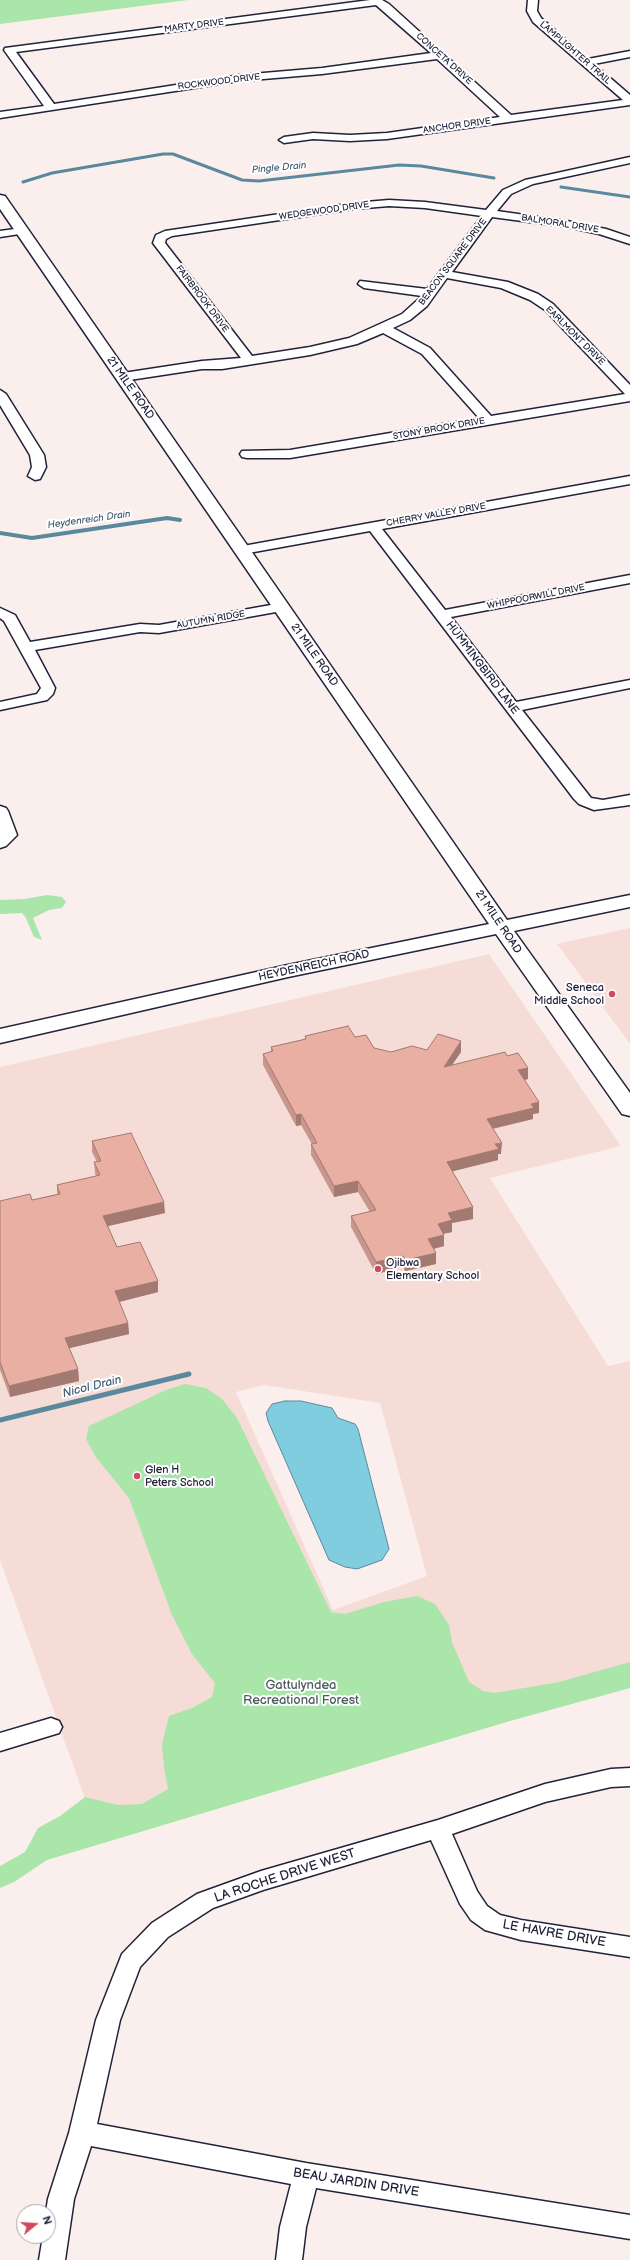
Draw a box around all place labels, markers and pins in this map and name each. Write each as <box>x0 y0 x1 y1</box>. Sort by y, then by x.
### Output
place label: Seneca Middle School <box>534 981 604 1007</box>
marker: Seneca Middle School <box>607 989 617 999</box>
place label: Ojibwa Elementary School <box>386 1256 479 1282</box>
marker: Ojibwa Elementary School <box>373 1264 383 1274</box>
place label: Glen H Peters School <box>145 1463 213 1489</box>
marker: Glen H Peters School <box>132 1471 142 1481</box>

